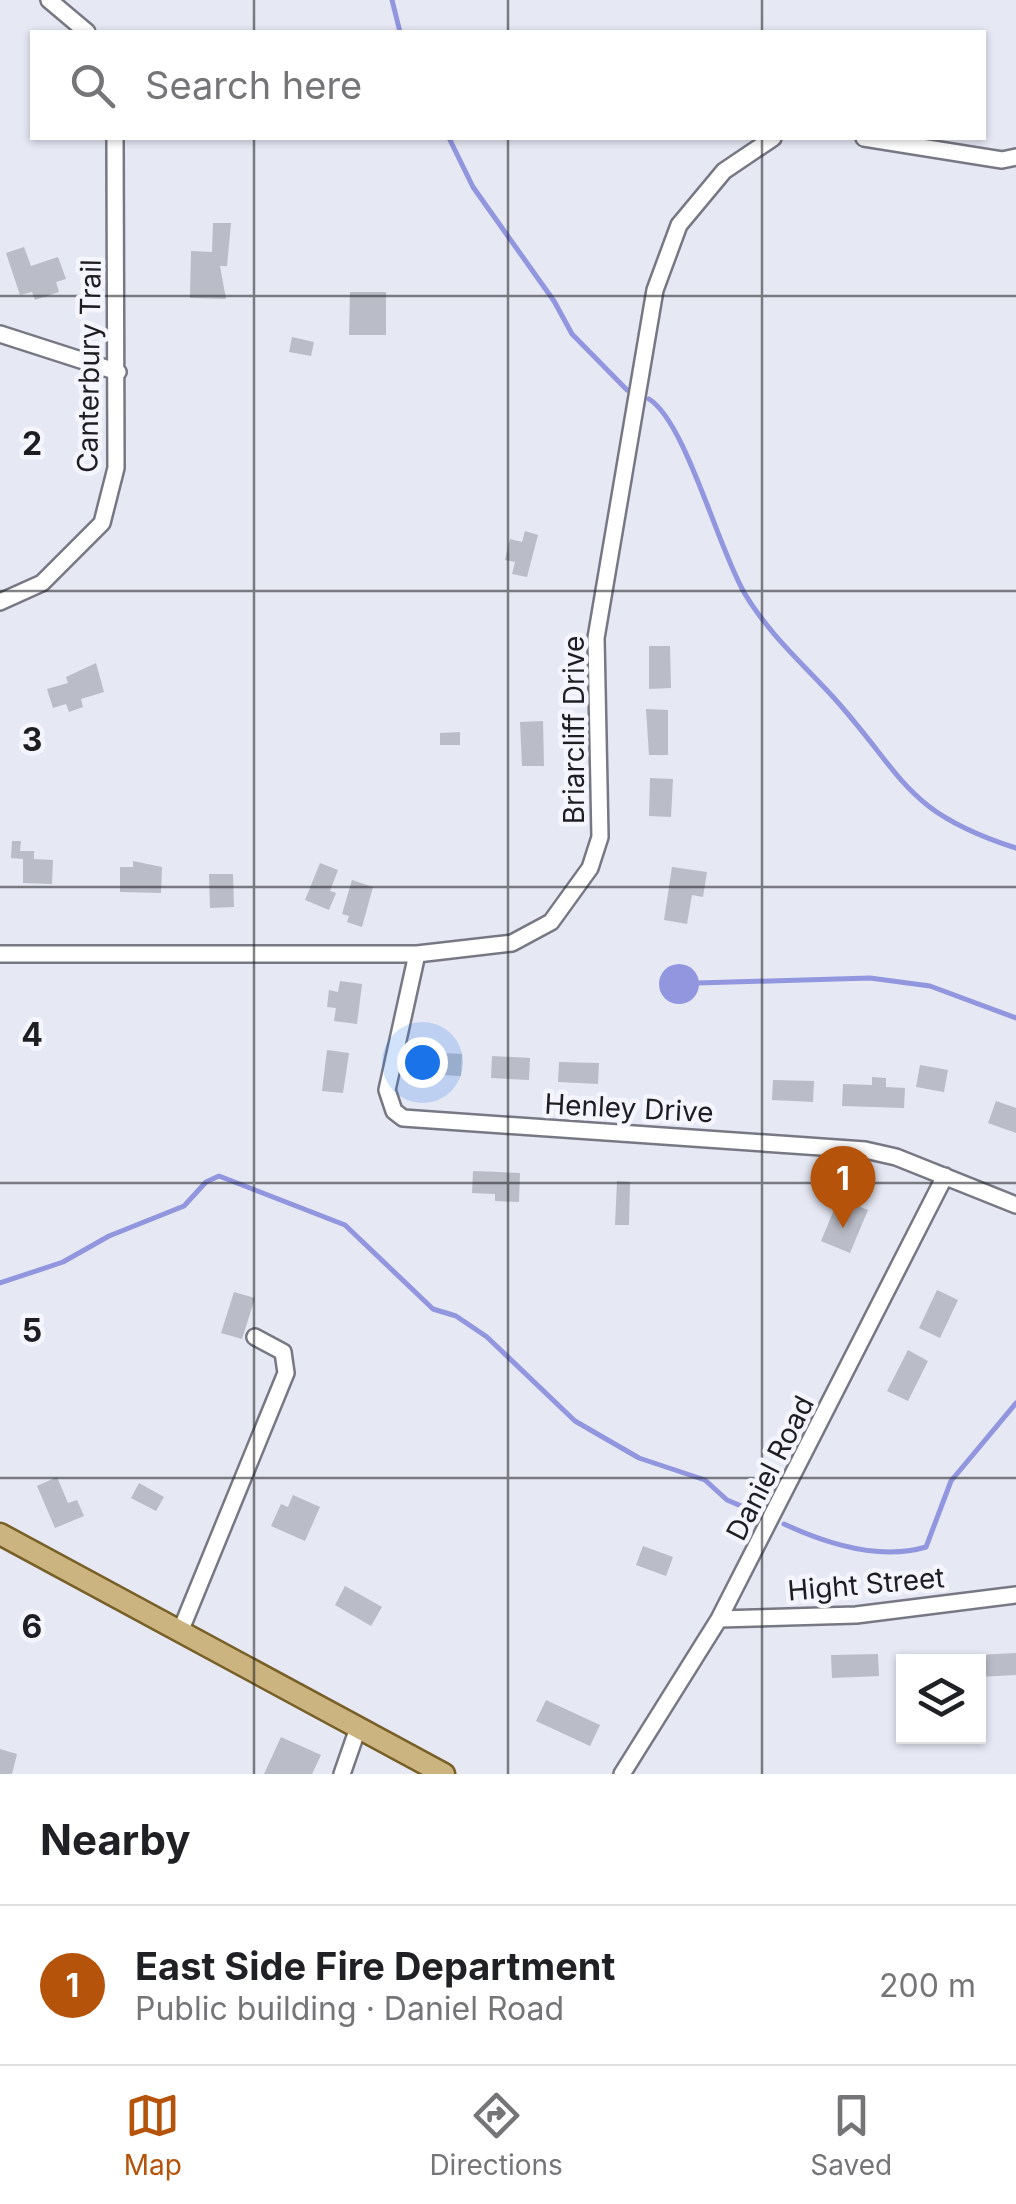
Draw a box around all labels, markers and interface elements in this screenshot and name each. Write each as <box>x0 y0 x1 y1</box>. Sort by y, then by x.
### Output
search box <box>30 30 986 140</box>
icon: search <box>65 58 120 113</box>
text: Search here <box>145 62 362 108</box>
street label: Canterbury Trail <box>70 259 108 473</box>
text: 2 <box>22 424 42 463</box>
street label: Briarcliff Drive <box>557 636 591 824</box>
text: 3 <box>22 720 42 759</box>
text: 4 <box>21 1015 43 1054</box>
your location <box>397 1037 448 1088</box>
street label: Henley Drive <box>544 1087 714 1129</box>
pin: 1 <box>810 1146 876 1228</box>
text: 5 <box>22 1311 42 1350</box>
street label: Daniel Road <box>719 1390 821 1546</box>
street label: Hight Street <box>786 1560 946 1608</box>
text: 6 <box>22 1607 42 1646</box>
map controls <box>896 1654 986 1744</box>
button: layers <box>896 1654 986 1744</box>
text: Nearby <box>40 1814 191 1865</box>
text: East Side Fire Department <box>135 1943 615 1989</box>
text: 1 <box>66 1966 79 2005</box>
text: 200 m <box>879 1966 976 2005</box>
text: Public building · Daniel Road <box>135 1989 564 2028</box>
tab: Map <box>124 2088 182 2182</box>
tab: Directions <box>429 2088 563 2182</box>
tab: Saved <box>810 2088 892 2182</box>

